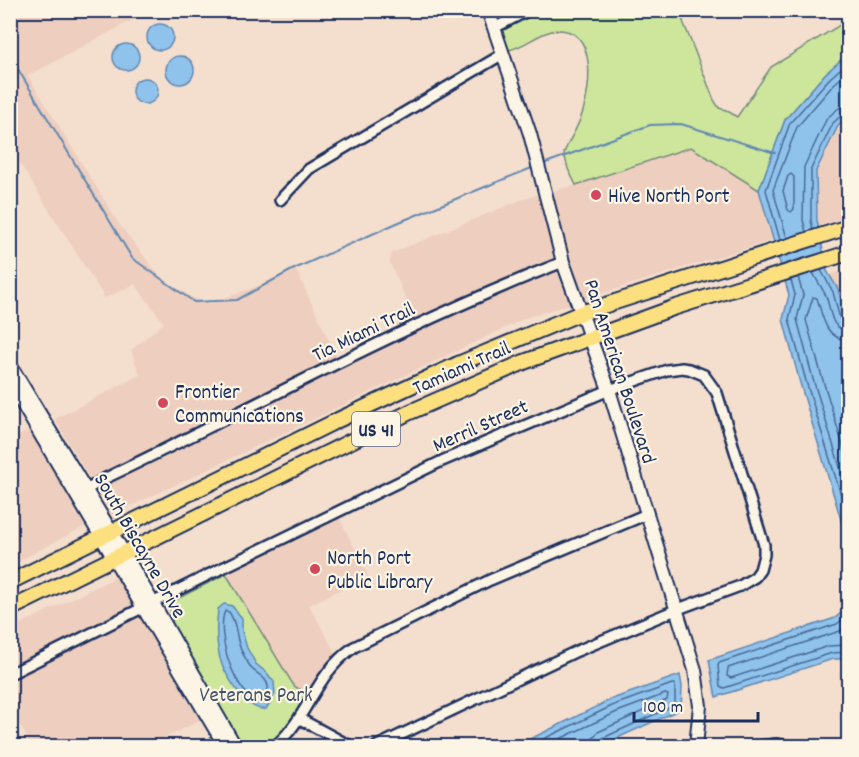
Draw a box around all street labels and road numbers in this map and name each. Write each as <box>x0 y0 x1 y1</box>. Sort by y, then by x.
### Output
street label: Pan American Boulevard <box>574 276 662 468</box>
street label: Tia Miami Trail <box>308 296 421 371</box>
street label: Tamiami Trail <box>408 335 516 405</box>
street label: Merril Street <box>429 393 534 462</box>
road number: US 41 <box>352 412 400 446</box>
street label: South Biscayne Drive <box>85 468 192 625</box>

